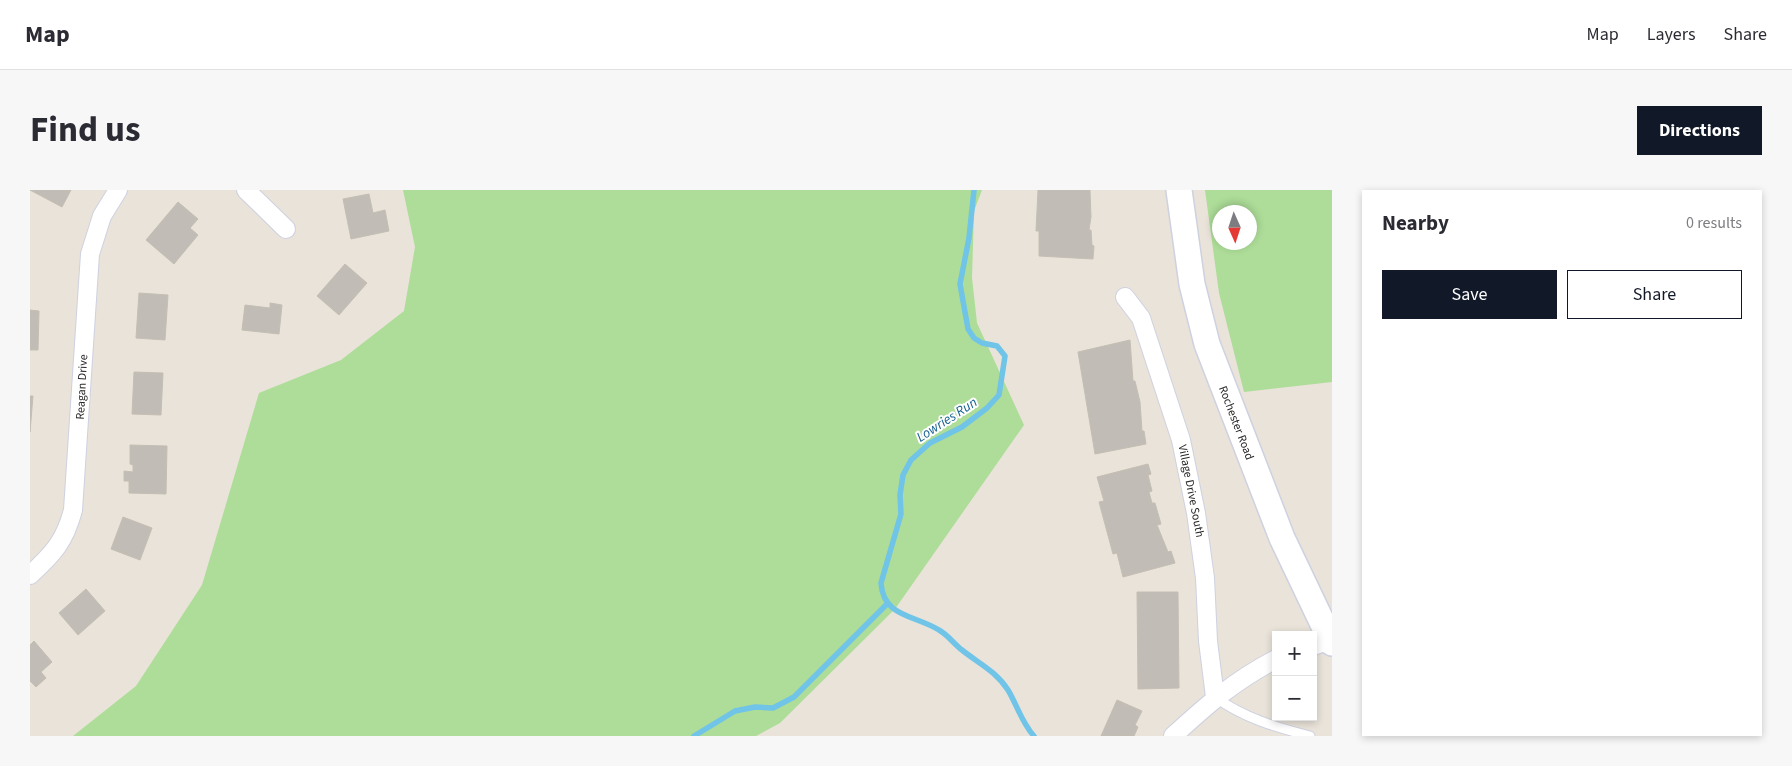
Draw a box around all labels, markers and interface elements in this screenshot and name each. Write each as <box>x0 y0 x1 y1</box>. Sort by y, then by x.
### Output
text: Map <box>25 17 70 52</box>
text: Map <box>1587 22 1619 47</box>
text: Layers <box>1647 22 1696 47</box>
text: Share <box>1724 22 1767 47</box>
text: Find us <box>30 105 140 155</box>
button: Directions <box>1637 106 1762 155</box>
north arrow <box>1212 205 1257 250</box>
text: Nearby <box>1382 208 1449 238</box>
text: 0 results <box>1686 212 1742 234</box>
button: Save <box>1382 270 1557 319</box>
button: Share <box>1567 270 1742 319</box>
street label: Reagan Drive <box>72 354 92 420</box>
street label: Rochester Road <box>1214 383 1258 463</box>
water label: Lowries Run <box>913 393 981 447</box>
street label: Village Drive South <box>1174 443 1208 539</box>
map controls <box>1272 631 1317 721</box>
button: + <box>1272 631 1317 676</box>
button: − <box>1272 676 1317 721</box>

